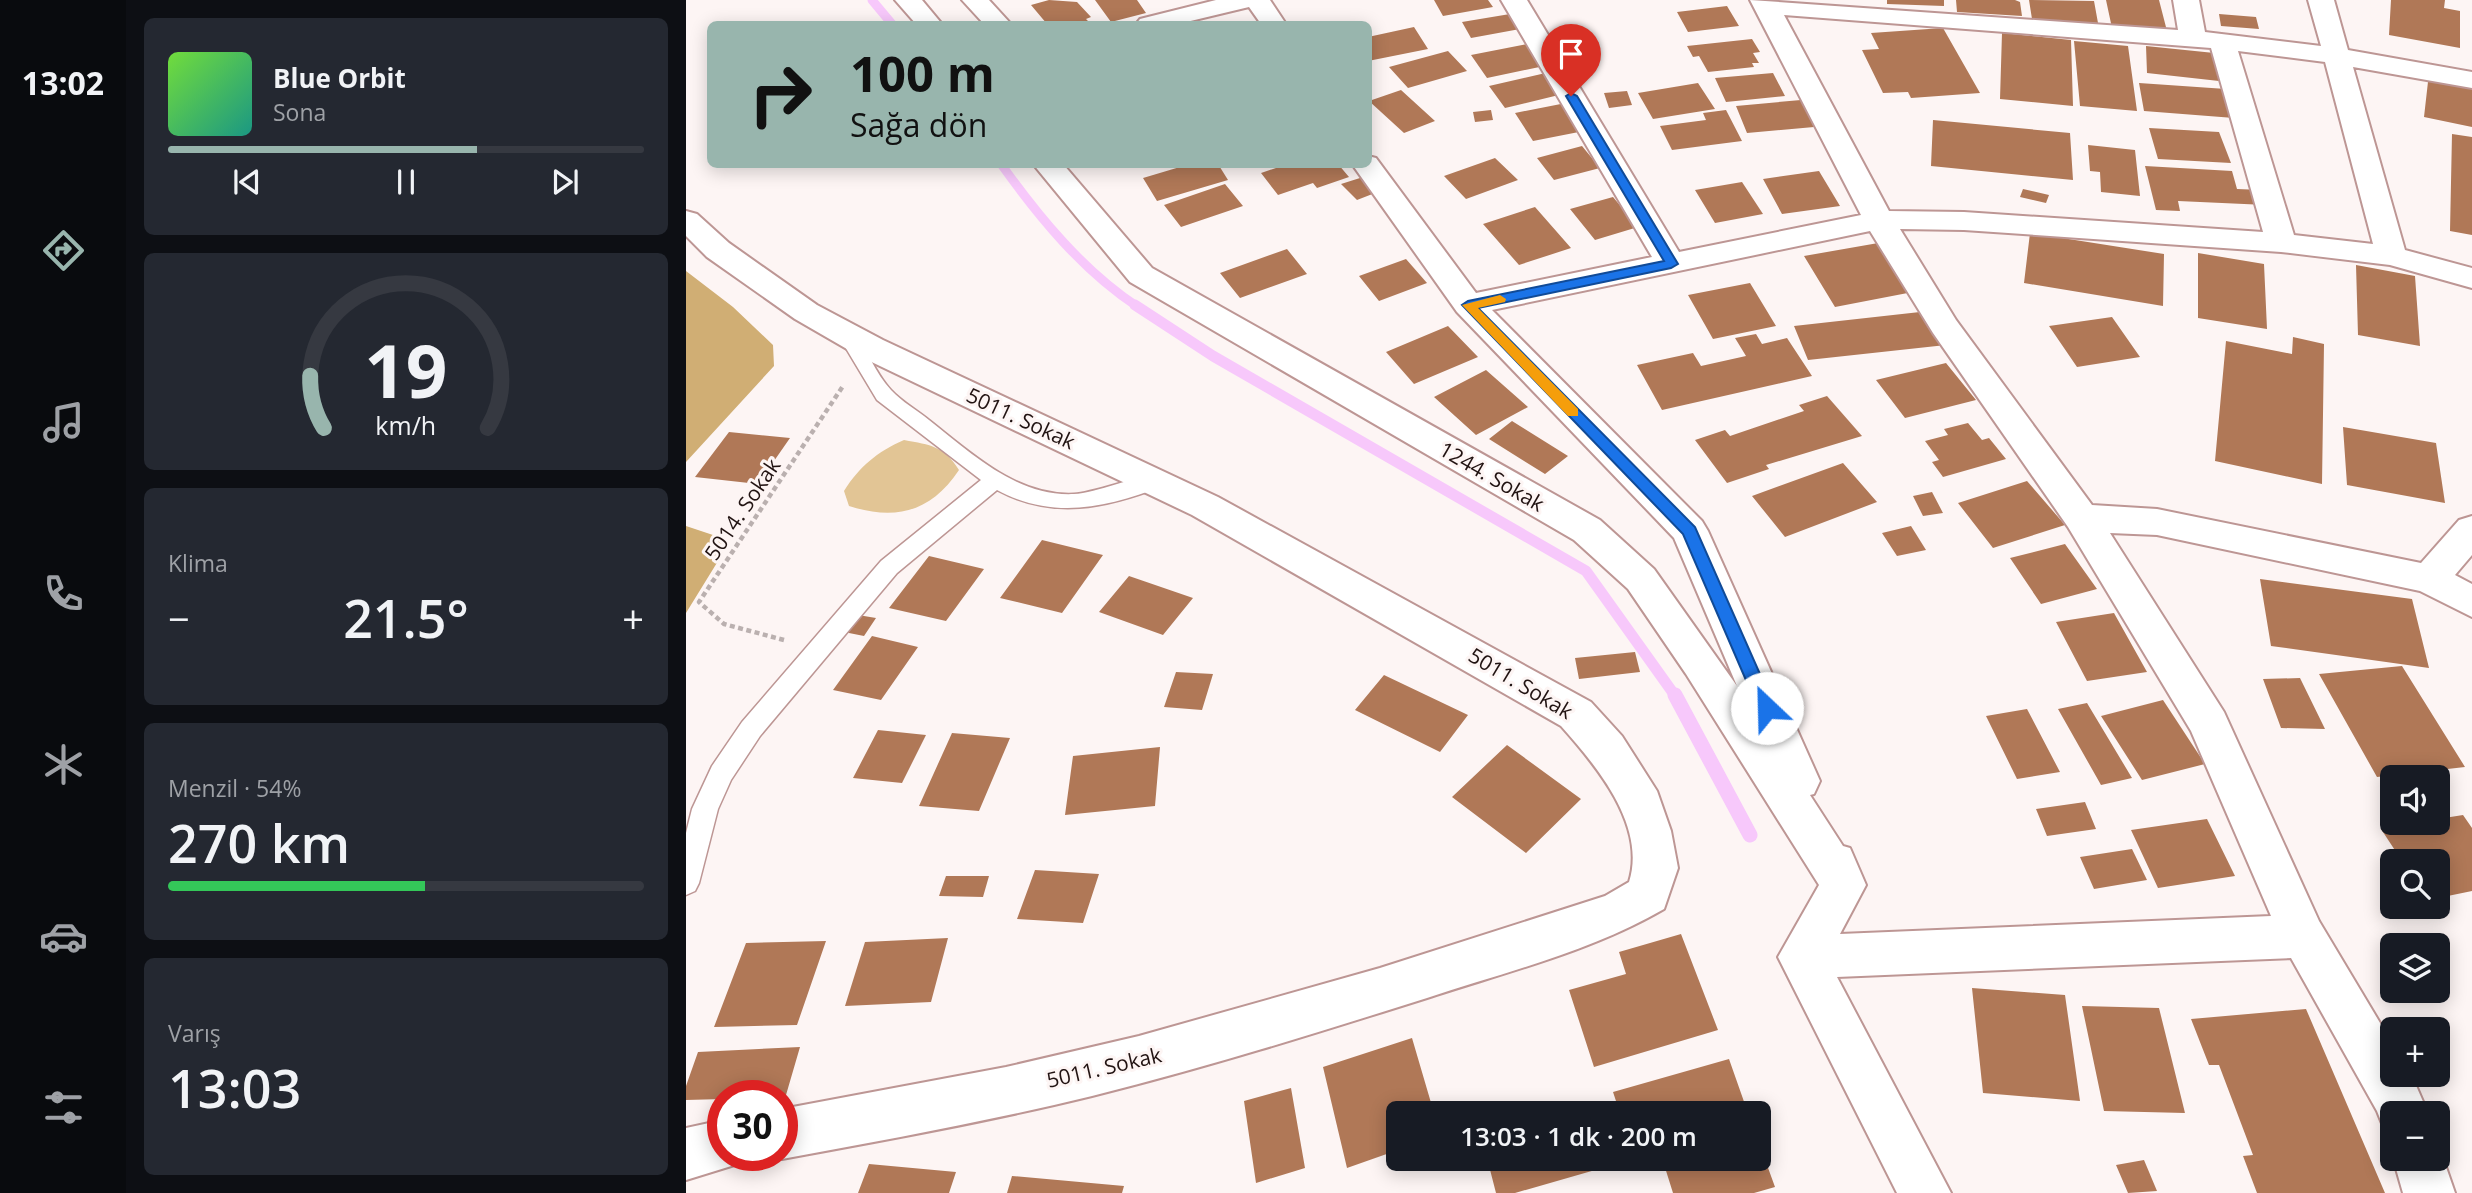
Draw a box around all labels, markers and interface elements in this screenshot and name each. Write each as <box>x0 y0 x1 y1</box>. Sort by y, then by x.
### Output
pin <box>1541 24 1601 96</box>
icon: arrive <box>1552 35 1590 73</box>
text: 100 m <box>850 40 995 106</box>
icon: right <box>735 49 826 140</box>
text: Blue Orbit <box>273 60 406 96</box>
text: 13:02 <box>22 61 104 104</box>
text: Sona <box>273 96 326 128</box>
text: Sağa dön <box>850 103 987 146</box>
icon: previous <box>228 163 266 201</box>
icon: pause <box>387 163 425 201</box>
icon: next <box>546 163 584 201</box>
icon: directions <box>39 226 88 275</box>
text: 19 <box>364 320 448 419</box>
street label: 5011. Sokak <box>962 381 1080 455</box>
icon: music <box>39 398 88 447</box>
text: km/h <box>376 407 436 441</box>
street label: 1244. Sokak <box>1434 435 1550 517</box>
street label: 5014. Sokak <box>698 453 786 565</box>
text: Klima <box>168 547 228 579</box>
icon: phone <box>39 569 88 618</box>
text: 21.5° <box>343 582 469 653</box>
text: − <box>168 592 190 644</box>
text: + <box>622 592 644 644</box>
street label: 5011. Sokak <box>1464 641 1578 725</box>
position arrow <box>1730 671 1804 745</box>
icon: climate <box>39 740 88 789</box>
map controls <box>2380 765 2450 1171</box>
button: sound <box>2380 765 2450 835</box>
text: Menzil · 54% <box>168 772 301 804</box>
text: 270 km <box>168 807 350 878</box>
button: search <box>2380 849 2450 919</box>
icon: car <box>39 912 88 961</box>
button: layers <box>2380 933 2450 1003</box>
text: Varış <box>168 1017 221 1049</box>
button: + <box>2380 1017 2450 1087</box>
street label: 5011. Sokak <box>1044 1040 1164 1094</box>
text: 13:03 <box>168 1052 301 1123</box>
speed limit sign: 30 <box>707 1080 798 1171</box>
icon: filters <box>39 1083 88 1132</box>
button: − <box>2380 1101 2450 1171</box>
text: 13:03 · 1 dk · 200 m <box>1460 1118 1697 1154</box>

